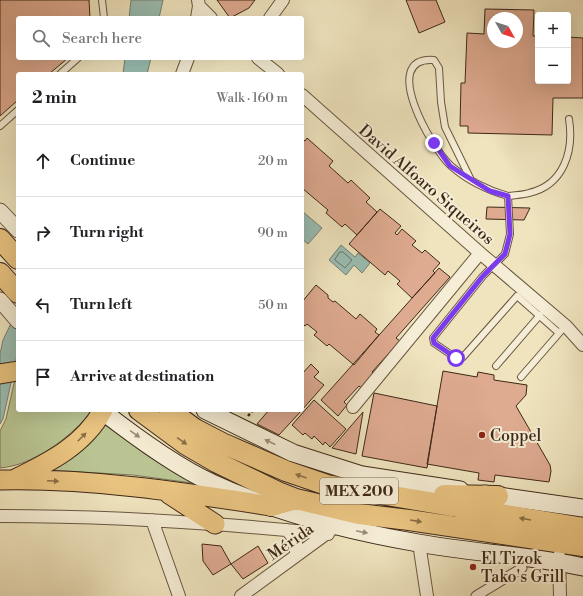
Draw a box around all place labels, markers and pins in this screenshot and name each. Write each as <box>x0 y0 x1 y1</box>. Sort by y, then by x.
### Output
place label: Coppel <box>490 426 542 446</box>
marker: Coppel <box>477 430 487 440</box>
place label: El Tizok Tako's Grill <box>481 549 564 587</box>
marker: El Tizok Tako's Grill <box>468 562 478 572</box>

